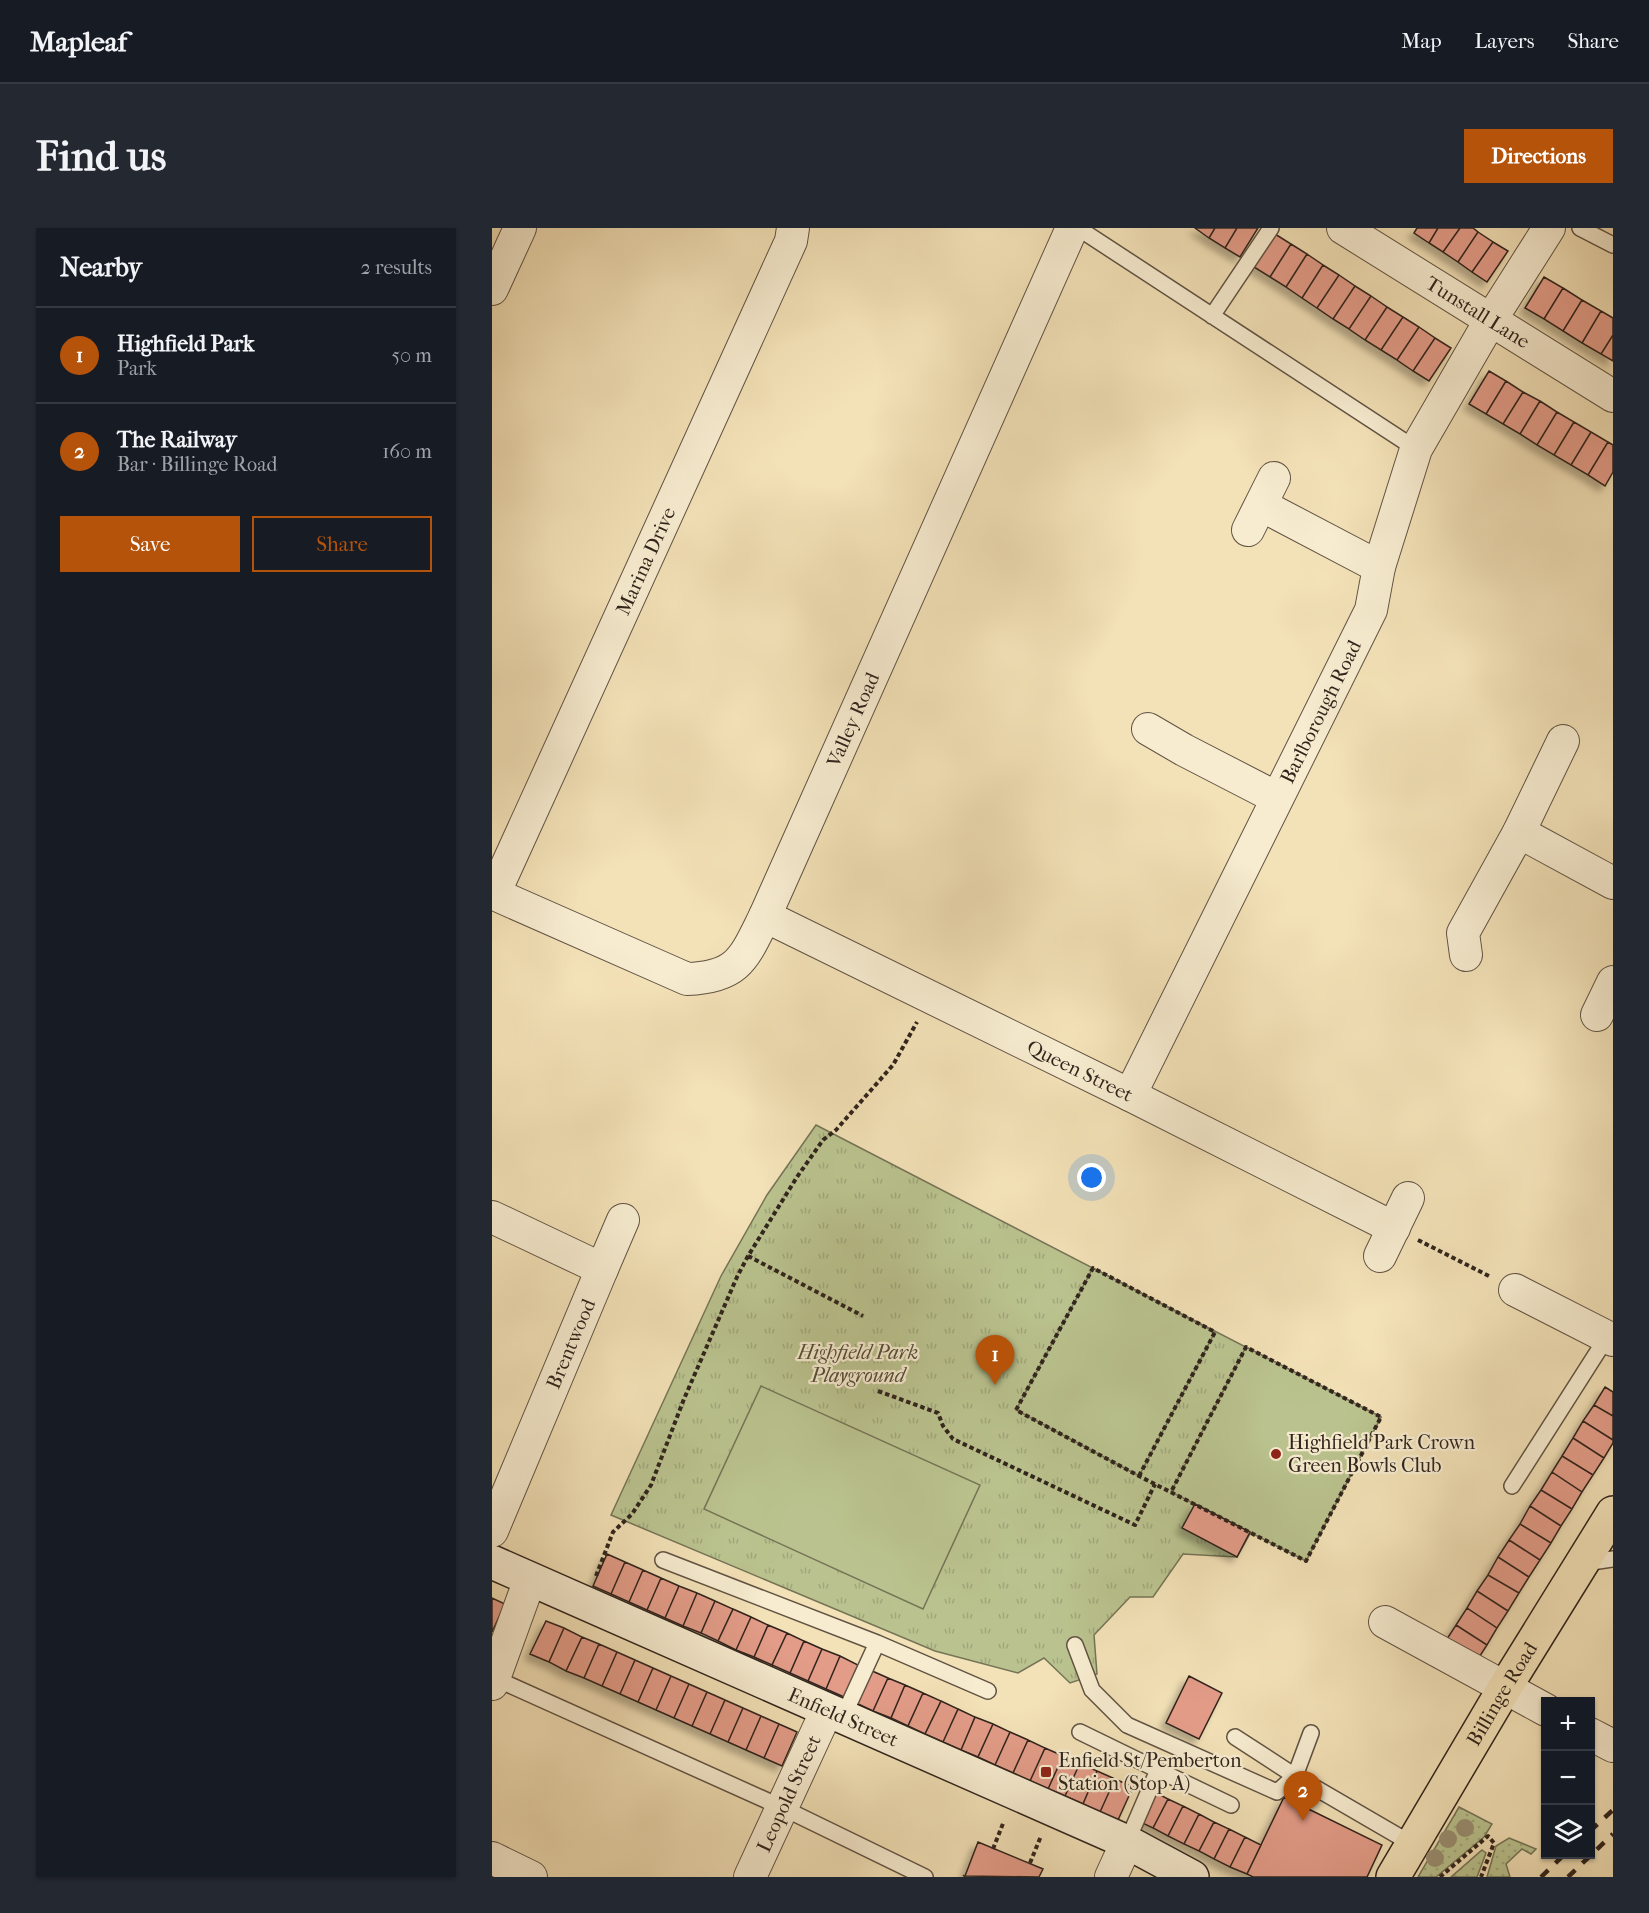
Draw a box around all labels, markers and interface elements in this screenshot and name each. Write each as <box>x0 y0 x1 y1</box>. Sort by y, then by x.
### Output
text: Mapleaf <box>30 25 127 58</box>
text: Map <box>1401 29 1442 53</box>
text: Layers <box>1475 29 1534 53</box>
text: Share <box>1567 29 1619 53</box>
button: Directions <box>1464 129 1613 183</box>
text: Find us <box>36 132 166 181</box>
text: Nearby <box>60 252 142 283</box>
text: 2 results <box>361 256 432 279</box>
street label: Tunstall Lane <box>1422 271 1534 353</box>
text: Highfield Park <box>117 331 254 357</box>
text: 1 <box>76 344 83 367</box>
text: 50 m <box>391 344 432 367</box>
text: Park <box>117 357 157 380</box>
text: The Railway <box>117 427 237 453</box>
text: 2 <box>74 440 85 463</box>
text: 160 m <box>382 440 432 463</box>
text: Bar · Billinge Road <box>117 453 277 476</box>
street label: Marina Drive <box>611 503 680 618</box>
button: Save <box>60 516 240 572</box>
button: Share <box>252 516 432 572</box>
street label: Barlborough Road <box>1275 635 1366 787</box>
street label: Valley Road <box>821 668 884 771</box>
street label: Queen Street <box>1023 1035 1137 1106</box>
your location <box>1077 1163 1106 1192</box>
street label: Brentwood <box>542 1295 601 1392</box>
pin: 1 <box>976 1336 1014 1385</box>
park label: Highfield Park Playground <box>797 1341 918 1387</box>
place label: Highfield Park Crown Green Bowls Club <box>1288 1431 1476 1477</box>
marker: Highfield Park Crown Green Bowls Club <box>1269 1447 1283 1461</box>
street label: Billinge Road <box>1462 1637 1542 1750</box>
street label: Enfield Street <box>785 1683 902 1751</box>
map controls <box>1541 1697 1595 1859</box>
button: + <box>1541 1697 1595 1751</box>
street label: Leopold Street <box>752 1731 825 1856</box>
place label: Enfield St/Pemberton Station (Stop A) <box>1058 1749 1242 1795</box>
button: − <box>1541 1751 1595 1805</box>
marker: Enfield St/Pemberton Station (Stop A) <box>1039 1765 1053 1779</box>
pin: 2 <box>1284 1772 1322 1821</box>
button: layers <box>1541 1805 1595 1859</box>

